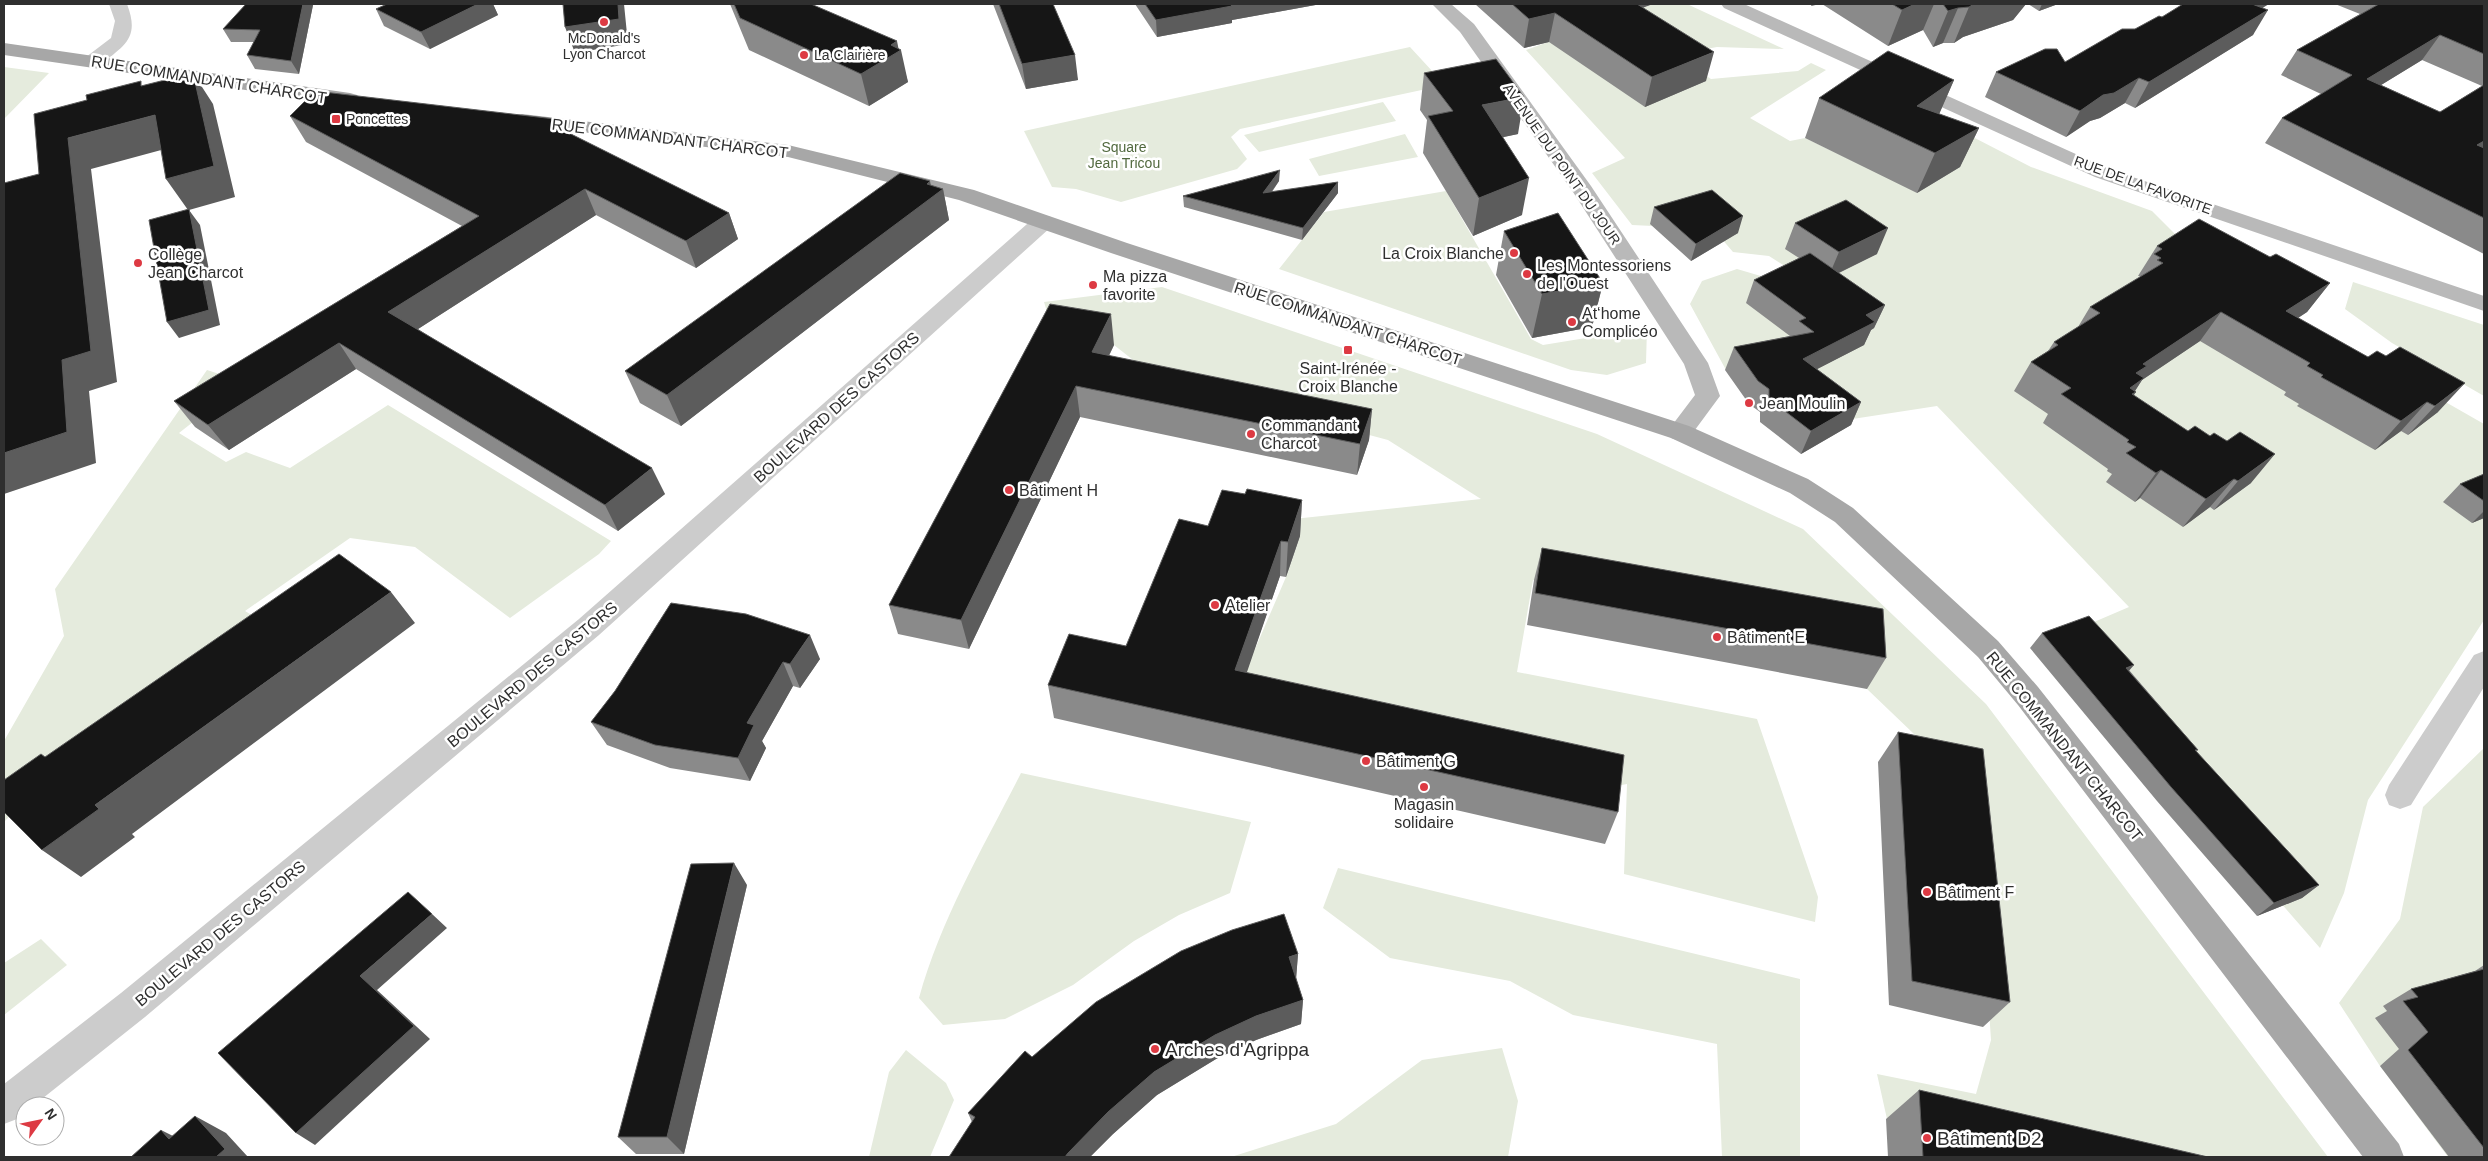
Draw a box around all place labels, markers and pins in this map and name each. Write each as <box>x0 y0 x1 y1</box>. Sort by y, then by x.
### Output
marker: McDonald's Lyon Charcot <box>598 16 610 28</box>
place label: McDonald's Lyon Charcot <box>563 30 645 62</box>
place label: La Clairière <box>814 47 886 63</box>
marker: La Clairière <box>798 49 810 61</box>
place label: Poncettes <box>346 111 408 127</box>
marker: Poncettes <box>330 113 342 125</box>
place label: La Croix Blanche <box>1382 245 1504 262</box>
place label: Collège Jean Charcot <box>148 246 244 281</box>
marker: La Croix Blanche <box>1508 247 1520 259</box>
marker: Collège Jean Charcot <box>132 257 144 269</box>
place label: Les Montessoriens de l'Ouest <box>1537 257 1671 292</box>
place label: Ma pizza favorite <box>1103 268 1167 303</box>
marker: Les Montessoriens de l'Ouest <box>1521 268 1533 280</box>
marker: Ma pizza favorite <box>1087 279 1099 291</box>
place label: At‘home Complicéo <box>1582 305 1658 340</box>
marker: At‘home Complicéo <box>1566 316 1578 328</box>
marker: Saint-Irénée - Croix Blanche <box>1342 344 1354 356</box>
place label: Saint-Irénée - Croix Blanche <box>1298 360 1398 395</box>
place label: Jean Moulin <box>1759 395 1845 412</box>
marker: Jean Moulin <box>1743 397 1755 409</box>
place label: Commandant Charcot <box>1261 417 1358 452</box>
marker: Commandant Charcot <box>1245 428 1257 440</box>
place label: Bâtiment H <box>1019 482 1098 499</box>
marker: Bâtiment H <box>1003 484 1015 496</box>
place label: Atelier <box>1225 597 1271 614</box>
marker: Atelier <box>1209 599 1221 611</box>
place label: Bâtiment E <box>1727 629 1805 646</box>
marker: Bâtiment E <box>1711 631 1723 643</box>
place label: Bâtiment G <box>1376 753 1456 770</box>
marker: Bâtiment G <box>1360 755 1372 767</box>
marker: Magasin solidaire <box>1418 781 1430 793</box>
place label: Magasin solidaire <box>1394 796 1454 831</box>
place label: Bâtiment F <box>1937 884 2015 901</box>
marker: Bâtiment F <box>1921 886 1933 898</box>
place label: Arches d'Agrippa <box>1165 1039 1310 1060</box>
marker: Arches d'Agrippa <box>1149 1043 1161 1055</box>
place label: Bâtiment D2 <box>1937 1128 2042 1149</box>
marker: Bâtiment D2 <box>1921 1132 1933 1144</box>

